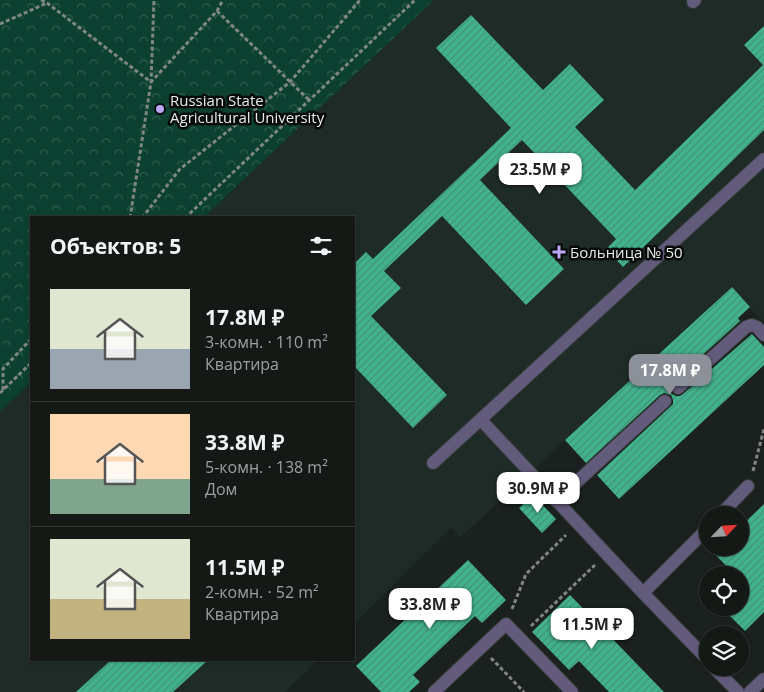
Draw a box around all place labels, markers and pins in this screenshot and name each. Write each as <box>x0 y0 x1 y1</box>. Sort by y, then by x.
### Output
place label: Russian State Agricultural University <box>170 90 325 127</box>
marker: Russian State Agricultural University <box>154 103 166 115</box>
pin: 23.5M ₽ <box>494 152 586 195</box>
place label: Больница № 50 <box>570 242 683 262</box>
marker: Больница № 50 <box>552 245 566 259</box>
pin: 17.8M ₽ <box>624 354 716 396</box>
pin: 30.9M ₽ <box>492 472 584 514</box>
pin: 33.8M ₽ <box>384 588 476 630</box>
pin: 11.5M ₽ <box>546 608 638 650</box>

